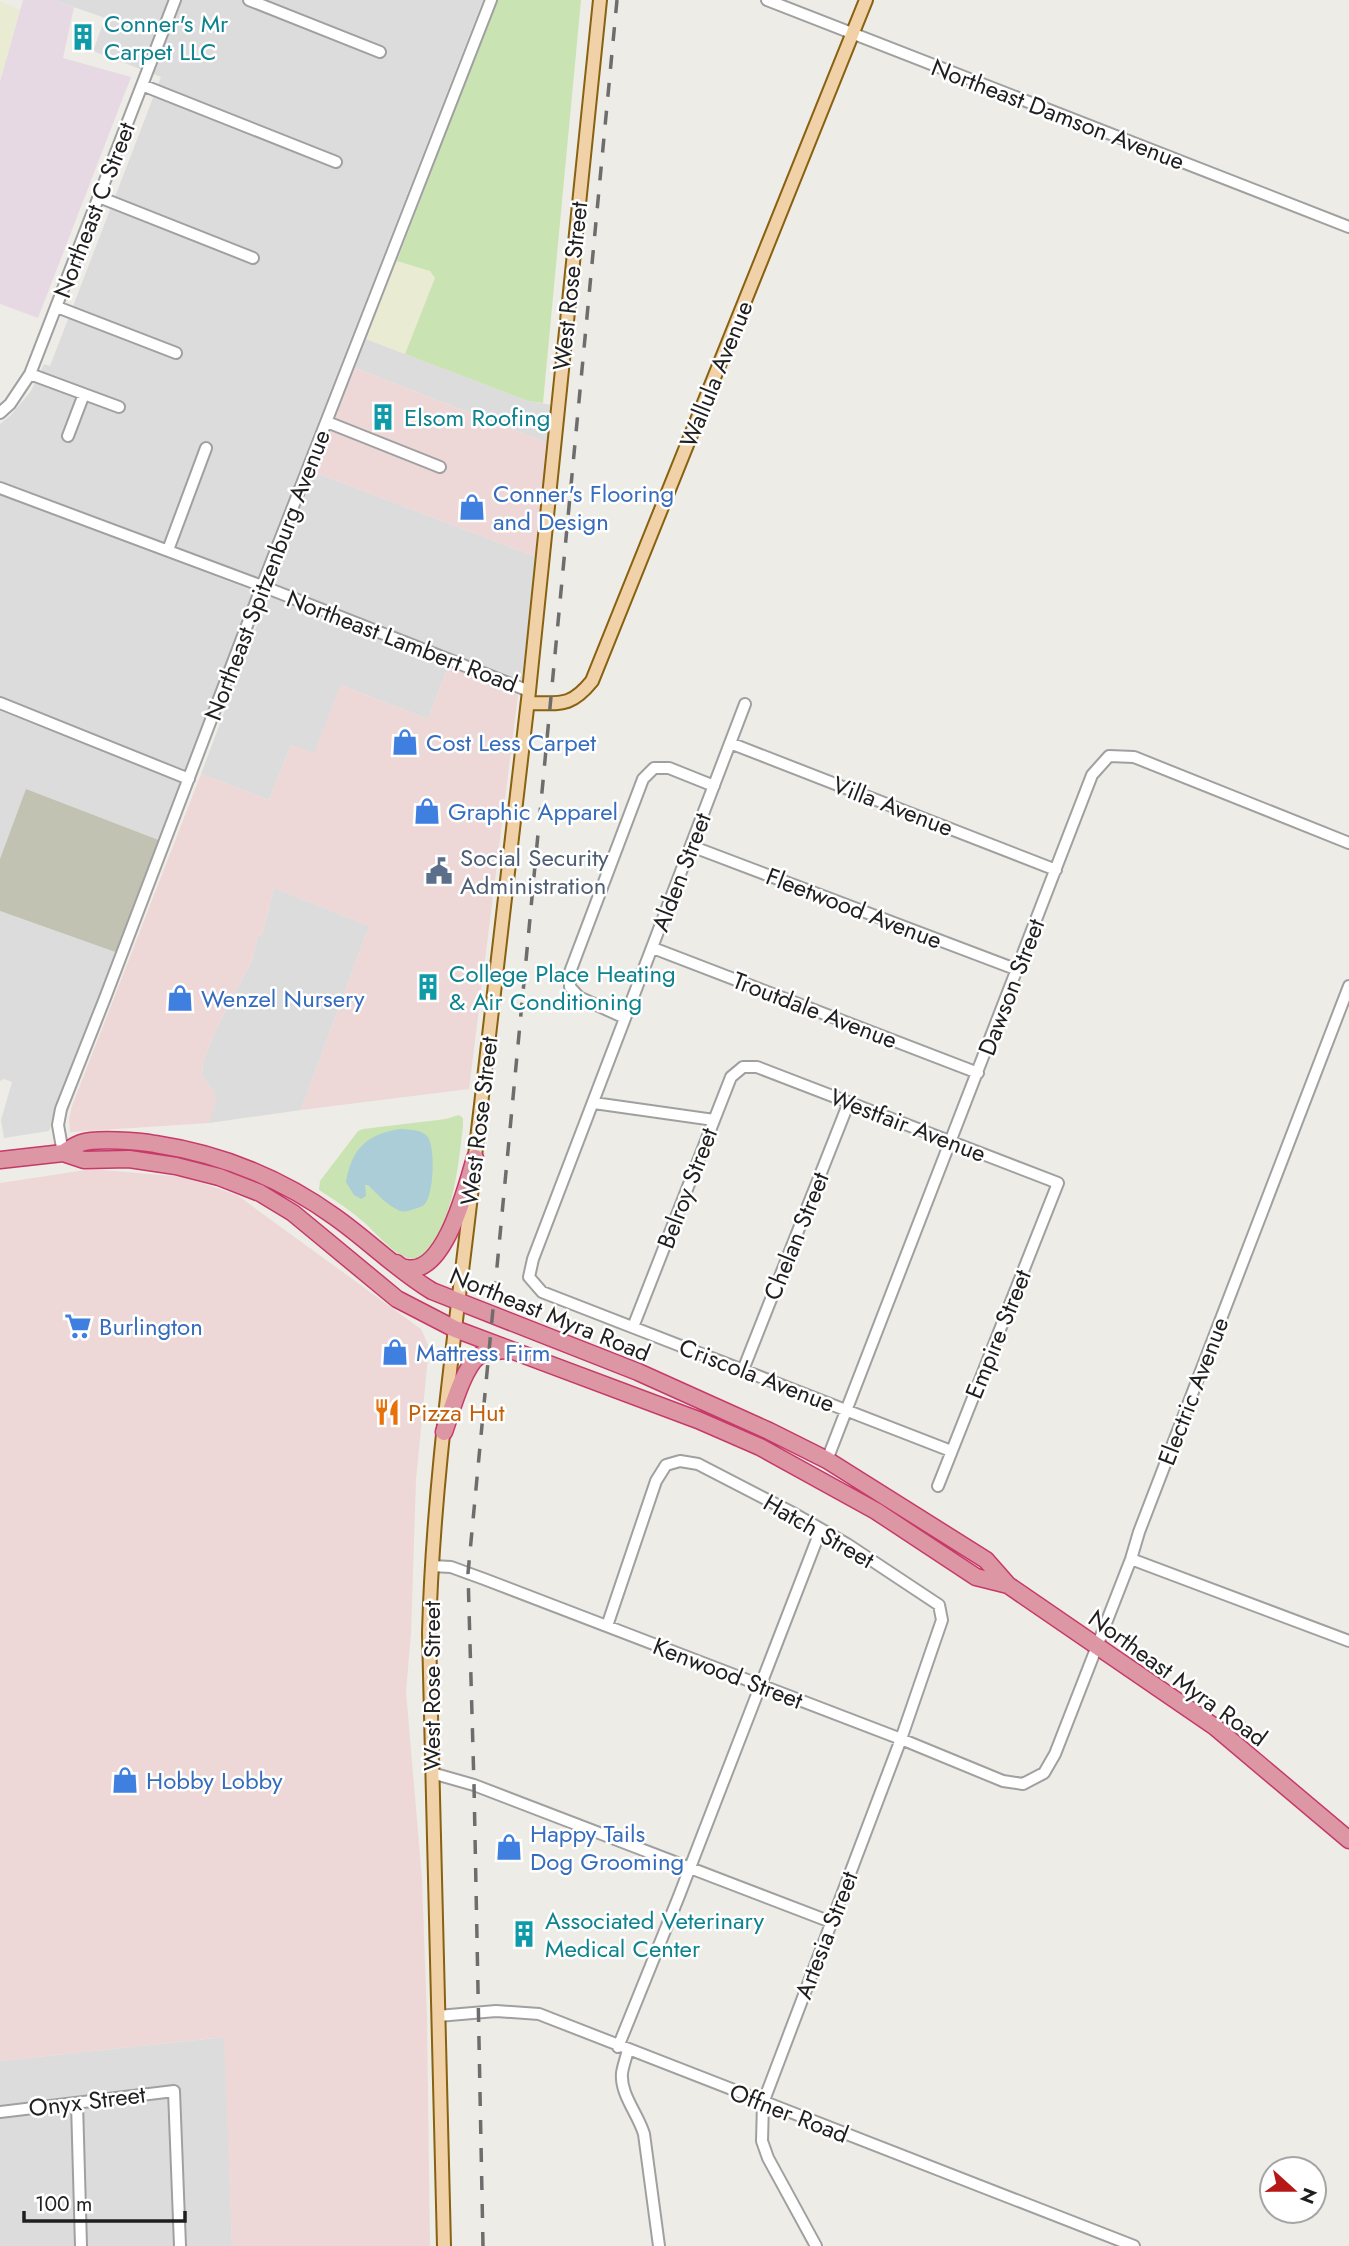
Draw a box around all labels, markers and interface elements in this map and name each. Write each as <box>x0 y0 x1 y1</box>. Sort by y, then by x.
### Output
place label: Conner's Mr Carpet LLC <box>104 6 229 69</box>
building icon: Conner's Mr Carpet LLC <box>68 22 98 52</box>
street label: Northeast Damson Avenue <box>926 50 1190 178</box>
street label: Northeast C Street <box>44 117 144 303</box>
street label: West Rose Street <box>544 199 596 372</box>
street label: Wallula Avenue <box>671 295 761 453</box>
place label: Elsom Roofing <box>404 400 550 435</box>
building icon: Elsom Roofing <box>368 402 398 432</box>
street label: Northeast Spitzenburg Avenue <box>195 424 339 726</box>
place label: Conner's Flooring and Design <box>493 476 674 539</box>
shop icon: Conner's Flooring and Design <box>457 492 487 522</box>
street label: Northeast Lambert Road <box>281 581 523 701</box>
place label: Cost Less Carpet <box>426 725 596 760</box>
shop icon: Cost Less Carpet <box>390 727 420 757</box>
street label: Villa Avenue <box>828 767 958 845</box>
place label: Graphic Apparel <box>448 794 618 829</box>
shop icon: Graphic Apparel <box>412 796 442 826</box>
street label: Alden Street <box>642 807 720 936</box>
place label: Social Security Administration <box>460 840 609 903</box>
public building icon: Social Security Administration <box>424 856 454 886</box>
street label: Fleetwood Avenue <box>761 858 947 958</box>
street label: Dawson Street <box>969 913 1053 1060</box>
place label: College Place Heating & Air Conditioning <box>449 956 676 1019</box>
street label: Troutdale Avenue <box>728 963 902 1057</box>
building icon: College Place Heating & Air Conditioning <box>413 972 443 1002</box>
place label: Wenzel Nursery <box>201 981 365 1016</box>
shop icon: Wenzel Nursery <box>165 983 195 1013</box>
street label: West Rose Street <box>451 1034 507 1207</box>
street label: Westfair Avenue <box>825 1079 991 1171</box>
street label: Belroy Street <box>648 1122 726 1254</box>
street label: Chelan Street <box>754 1166 838 1305</box>
street label: Northeast Myra Road <box>444 1258 656 1370</box>
street label: Empire Street <box>956 1264 1040 1404</box>
place label: Burlington <box>99 1309 203 1344</box>
supermarket icon: Burlington <box>63 1311 93 1341</box>
street label: Electric Avenue <box>1149 1312 1237 1470</box>
street label: Criscola Avenue <box>674 1329 840 1421</box>
place label: Mattress Firm <box>416 1335 550 1370</box>
shop icon: Mattress Firm <box>380 1337 410 1367</box>
place label: Pizza Hut <box>408 1395 505 1430</box>
restaurant icon: Pizza Hut <box>372 1397 402 1427</box>
street label: Hatch Street <box>757 1485 881 1577</box>
street label: West Rose Street <box>414 1601 449 1771</box>
street label: Northeast Myra Road <box>1081 1601 1275 1755</box>
street label: Kenwood Street <box>648 1628 808 1718</box>
place label: Hobby Lobby <box>146 1763 283 1798</box>
shop icon: Hobby Lobby <box>110 1765 140 1795</box>
place label: Happy Tails Dog Grooming <box>530 1816 684 1879</box>
shop icon: Happy Tails Dog Grooming <box>494 1832 524 1862</box>
street label: Artesia Street <box>786 1866 866 2004</box>
place label: Associated Veterinary Medical Center <box>545 1903 765 1966</box>
building icon: Associated Veterinary Medical Center <box>509 1919 539 1949</box>
street label: Offner Road <box>724 2074 854 2152</box>
street label: Onyx Street <box>27 2076 148 2126</box>
north arrow <box>1258 2155 1328 2225</box>
scale bar <box>24 2180 186 2224</box>
text: N <box>1293 2184 1324 2208</box>
text: 100 m <box>35 2189 92 2219</box>

